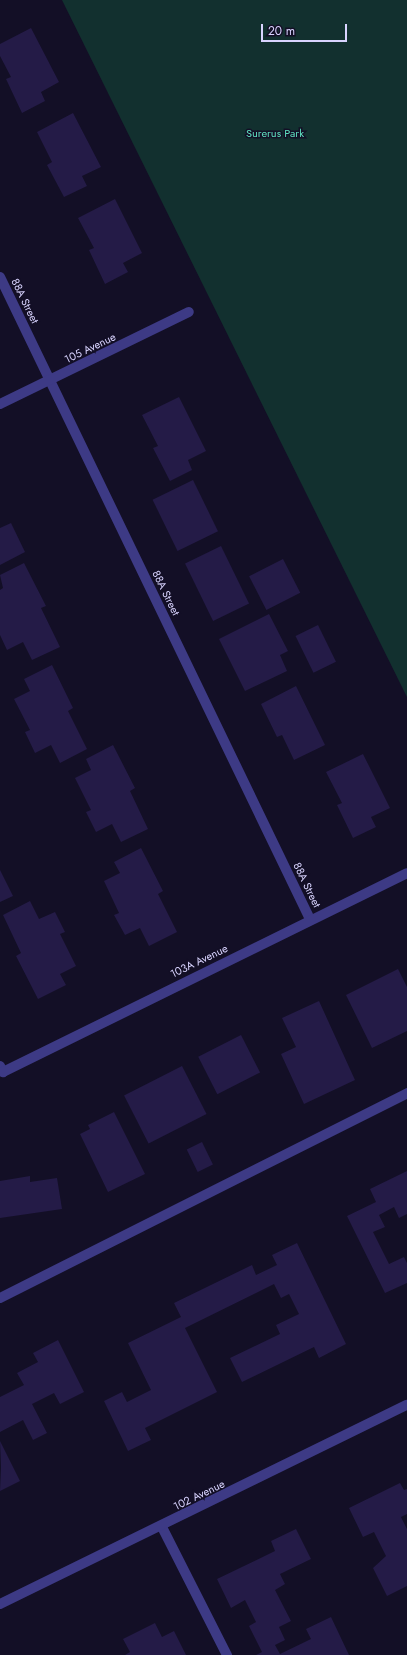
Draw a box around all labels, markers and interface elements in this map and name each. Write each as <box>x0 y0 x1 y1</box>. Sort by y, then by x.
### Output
scale bar <box>263 16 349 42</box>
text: 20 m <box>268 22 295 40</box>
park label: Surerus Park <box>246 126 304 140</box>
street label: 88A Street <box>8 276 42 326</box>
street label: 105 Avenue <box>62 330 118 366</box>
street label: 88A Street <box>149 568 183 618</box>
street label: 88A Street <box>290 860 324 910</box>
street label: 103A Avenue <box>168 941 230 981</box>
street label: 102 Avenue <box>171 1477 227 1513</box>

